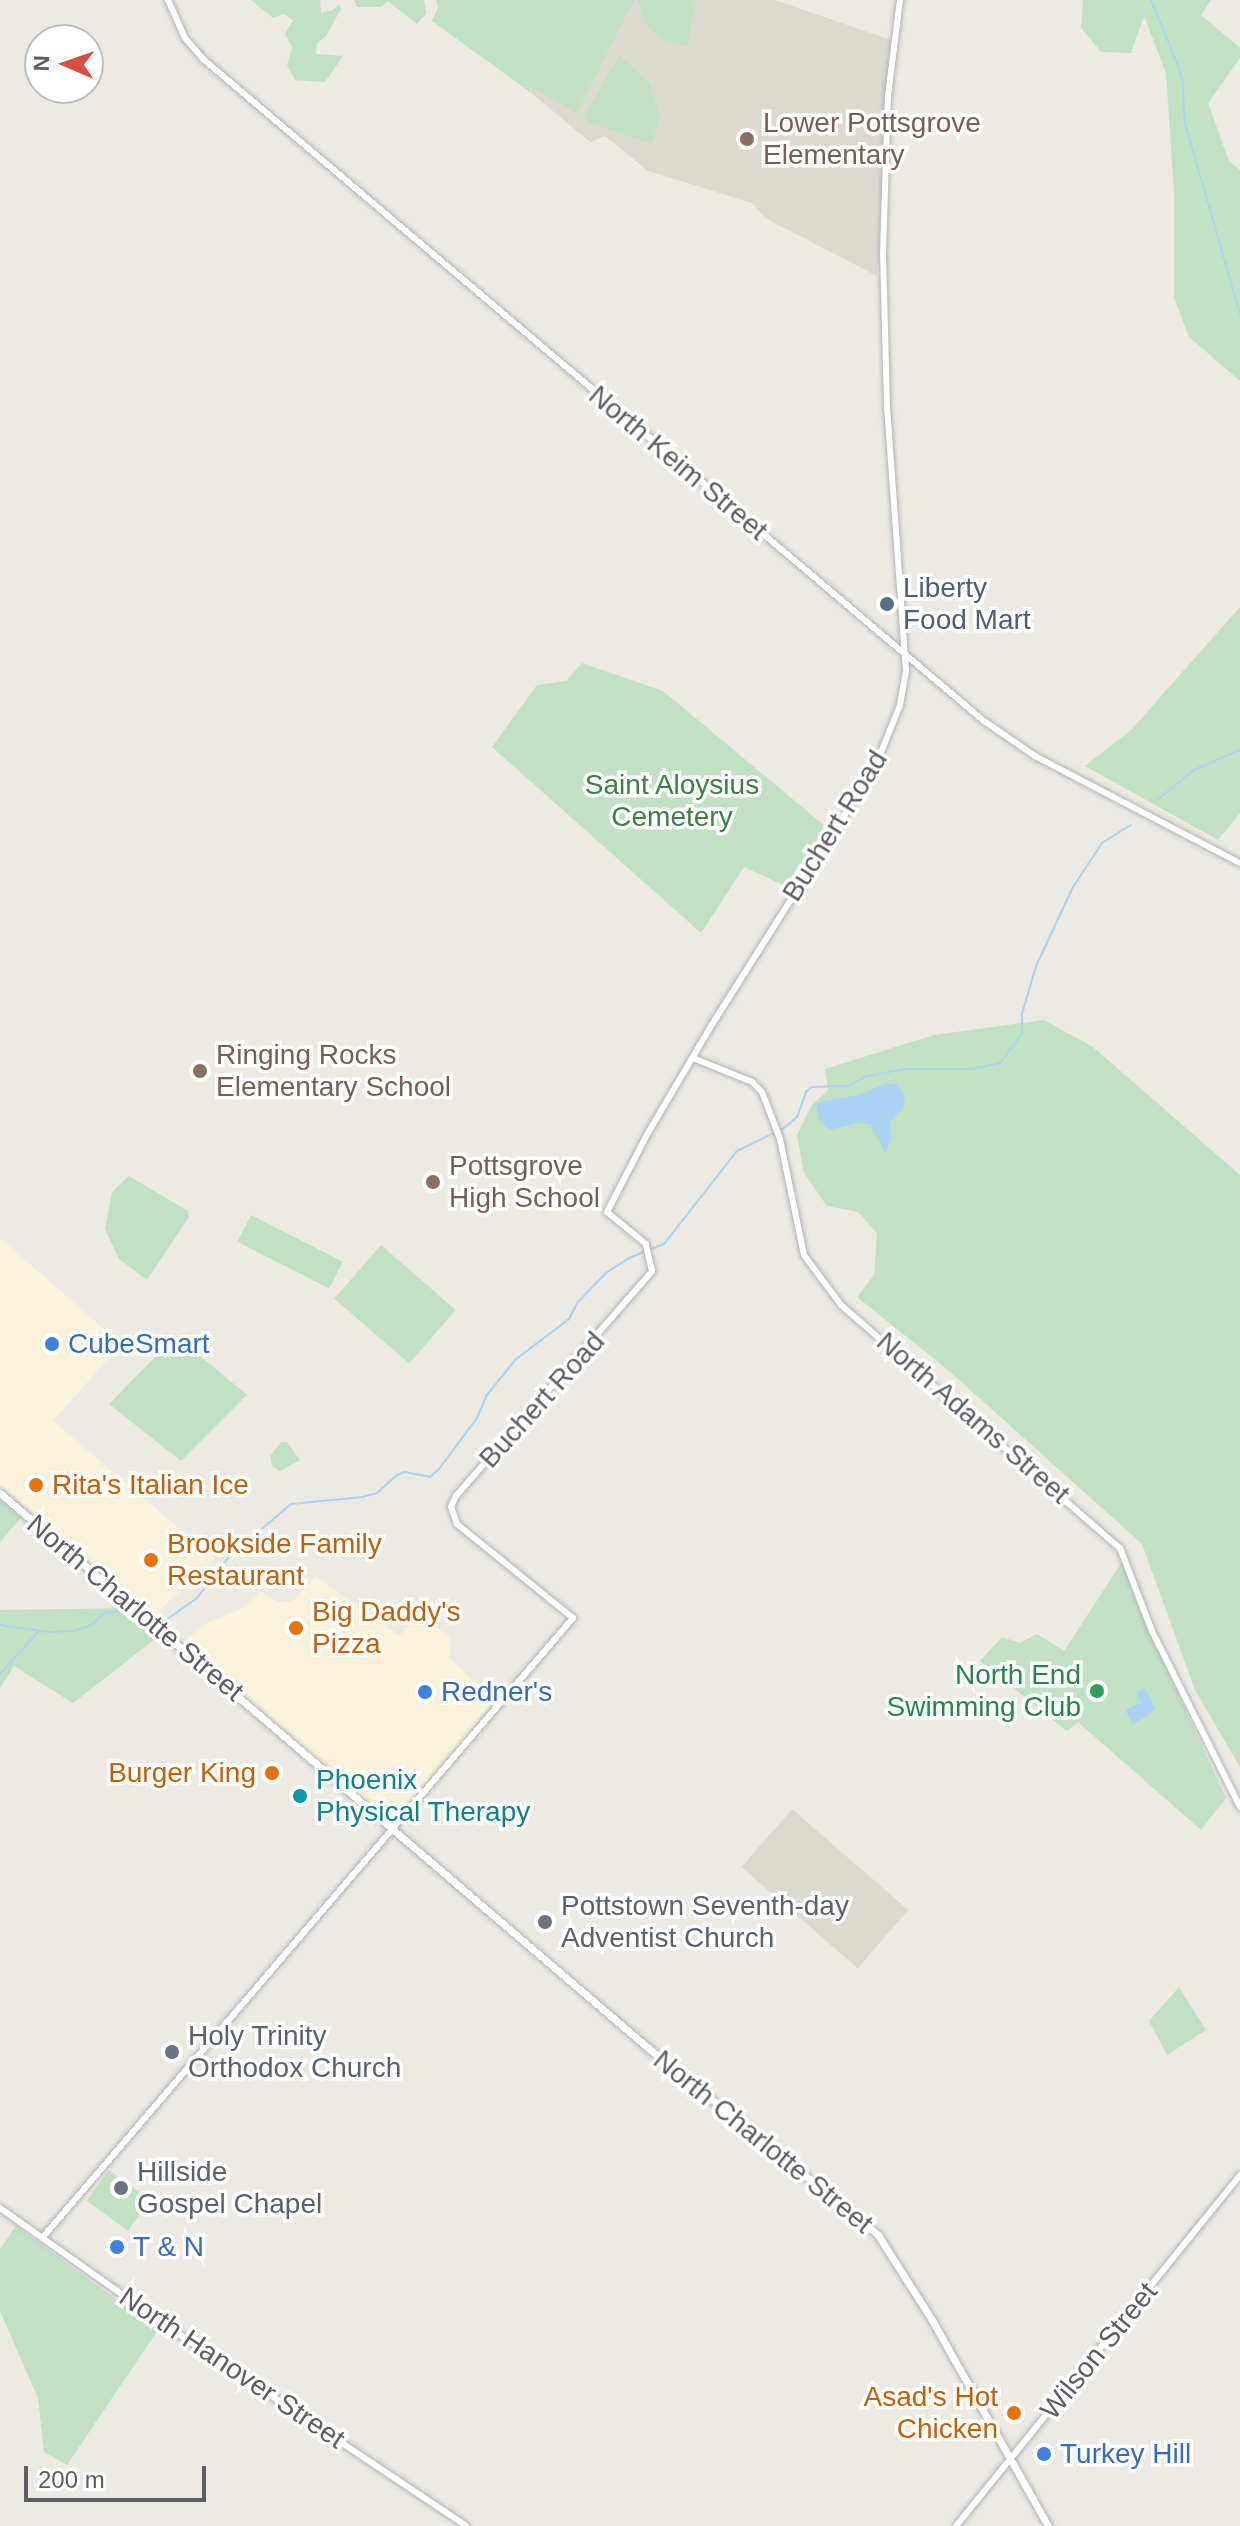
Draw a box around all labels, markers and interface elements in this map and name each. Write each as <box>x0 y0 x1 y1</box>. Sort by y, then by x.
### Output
north arrow <box>24 24 104 104</box>
text: N <box>29 55 54 72</box>
place label: Lower Pottsgrove Elementary <box>763 106 981 172</box>
marker: Lower Pottsgrove Elementary <box>738 130 756 148</box>
street label: North Keim Street <box>582 379 774 547</box>
place label: Liberty Food Mart <box>903 571 1031 637</box>
marker: Liberty Food Mart <box>878 595 896 613</box>
street label: Buchert Road <box>775 744 895 908</box>
park label: Saint Aloysius Cemetery <box>584 768 760 834</box>
place label: Ringing Rocks Elementary School <box>216 1038 451 1104</box>
marker: Ringing Rocks Elementary School <box>191 1062 209 1080</box>
place label: Pottsgrove High School <box>449 1149 600 1215</box>
marker: Pottsgrove High School <box>424 1173 442 1191</box>
street label: Buchert Road <box>472 1325 612 1475</box>
street label: North Adams Street <box>869 1325 1077 1511</box>
place label: CubeSmart <box>68 1327 210 1361</box>
marker: CubeSmart <box>43 1335 61 1353</box>
place label: Rita's Italian Ice <box>52 1468 249 1502</box>
marker: Rita's Italian Ice <box>27 1476 45 1494</box>
street label: North Charlotte Street <box>20 1508 250 1708</box>
place label: Brookside Family Restaurant <box>167 1527 382 1593</box>
marker: Brookside Family Restaurant <box>142 1551 160 1569</box>
place label: Big Daddy's Pizza <box>312 1595 461 1661</box>
marker: Big Daddy's Pizza <box>287 1619 305 1637</box>
place label: North End Swimming Club <box>887 1658 1081 1724</box>
place label: Redner's <box>441 1675 552 1709</box>
marker: North End Swimming Club <box>1088 1682 1106 1700</box>
marker: Redner's <box>416 1683 434 1701</box>
place label: Burger King <box>108 1756 256 1790</box>
place label: Phoenix Physical Therapy <box>316 1763 531 1829</box>
marker: Burger King <box>263 1764 281 1782</box>
marker: Phoenix Physical Therapy <box>291 1787 309 1805</box>
place label: Pottstown Seventh-day Adventist Church <box>561 1889 849 1955</box>
marker: Pottstown Seventh-day Adventist Church <box>536 1913 554 1931</box>
place label: Holy Trinity Orthodox Church <box>188 2019 401 2085</box>
marker: Holy Trinity Orthodox Church <box>163 2043 181 2061</box>
street label: North Charlotte Street <box>647 2043 879 2241</box>
place label: Hillside Gospel Chapel <box>137 2155 322 2221</box>
marker: Hillside Gospel Chapel <box>112 2179 130 2197</box>
place label: T & N <box>133 2230 205 2264</box>
marker: T & N <box>108 2238 126 2256</box>
street label: Wilson Street <box>1034 2276 1164 2426</box>
street label: North Hanover Street <box>113 2280 351 2456</box>
place label: Asad's Hot Chicken <box>863 2380 998 2446</box>
marker: Asad's Hot Chicken <box>1005 2404 1023 2422</box>
place label: Turkey Hill <box>1060 2437 1191 2471</box>
marker: Turkey Hill <box>1035 2445 1053 2463</box>
scale bar <box>28 2450 210 2500</box>
text: 200 m <box>38 2466 105 2493</box>

